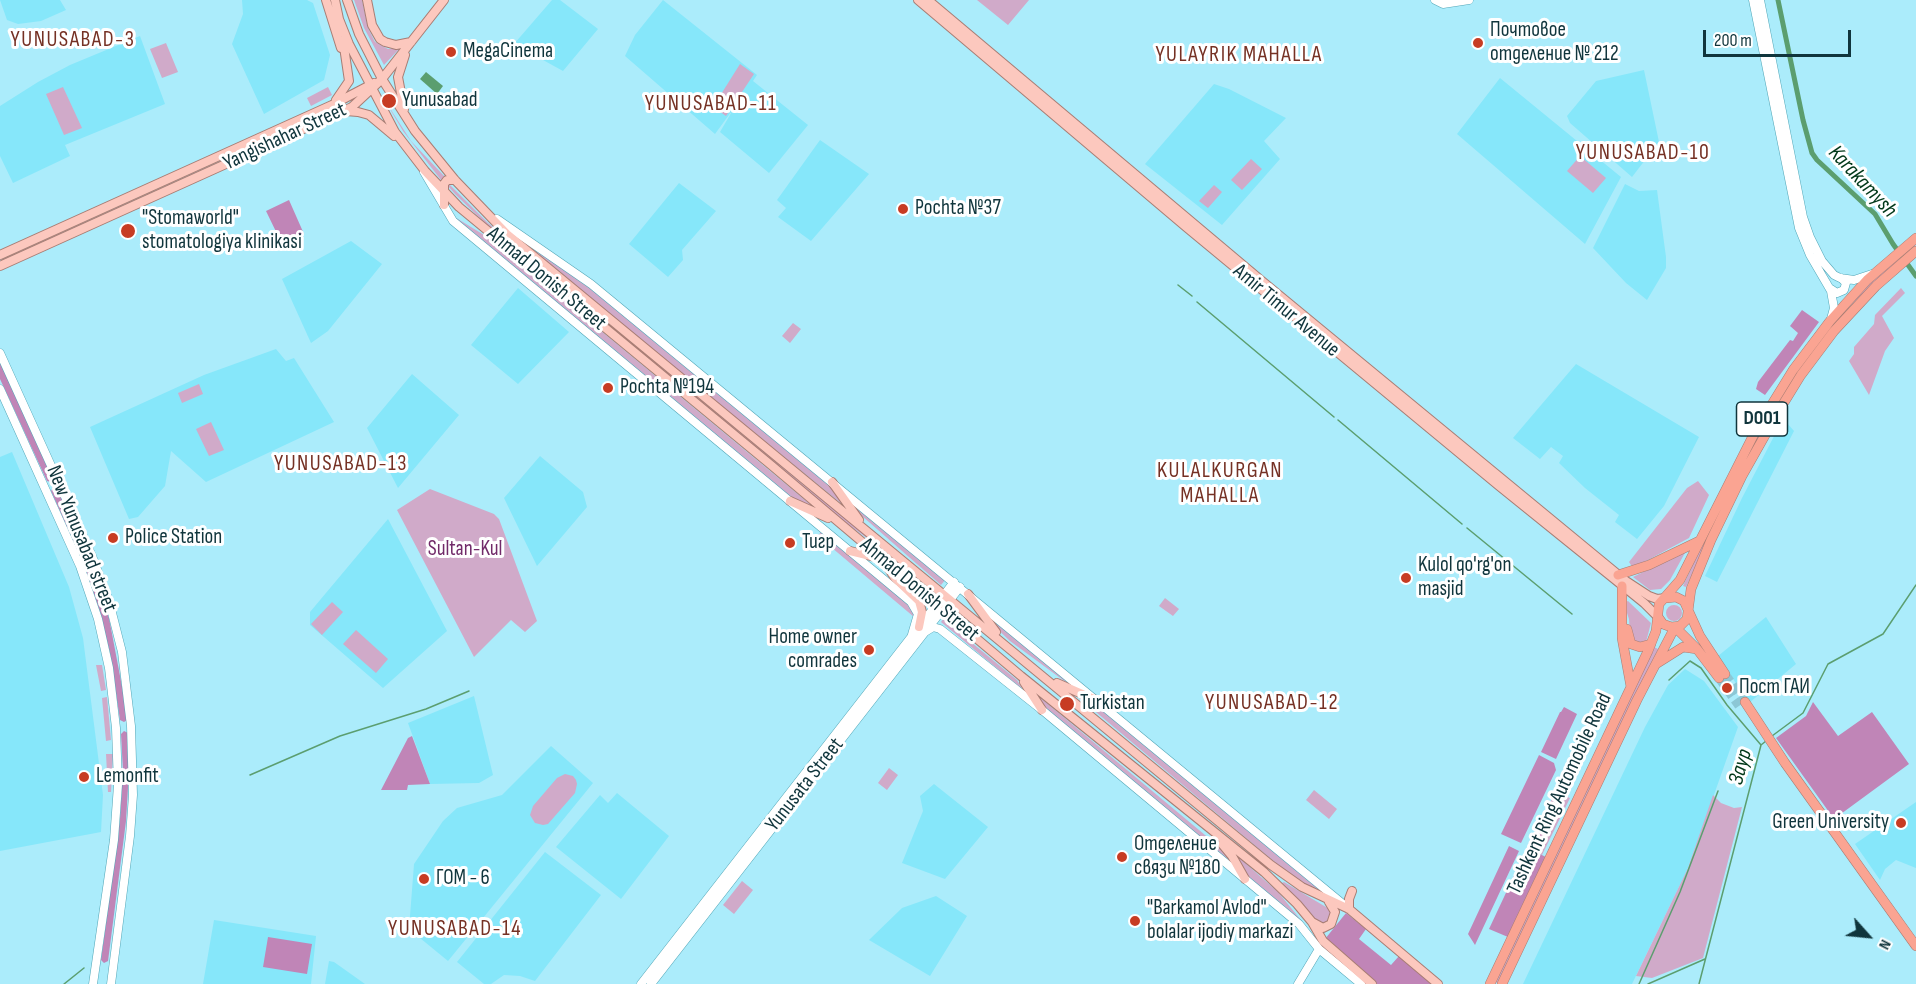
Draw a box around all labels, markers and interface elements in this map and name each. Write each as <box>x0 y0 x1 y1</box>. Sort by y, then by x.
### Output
place label: Почтовое отделение № 212 <box>1490 18 1619 68</box>
scale bar <box>1706 18 1854 56</box>
district label: YUNUSABAD-3 <box>11 27 135 53</box>
text: 200 m <box>1714 30 1752 51</box>
marker: Почтовое отделение № 212 <box>1471 36 1485 50</box>
place label: MegaCinema <box>463 39 553 65</box>
district label: YULAYRIK MAHALLA <box>1155 42 1323 68</box>
marker: MegaCinema <box>444 45 458 59</box>
place label: Yunusabad <box>402 88 478 114</box>
district label: YUNUSABAD-11 <box>645 91 777 117</box>
marker: Yunusabad <box>380 92 398 110</box>
street label: Yangishahar Street <box>220 98 350 176</box>
district label: YUNUSABAD-10 <box>1576 140 1710 166</box>
water label: Karakamysh <box>1822 141 1902 223</box>
place label: Pochta №37 <box>915 196 1001 222</box>
marker: Pochta №37 <box>896 202 910 216</box>
place label: "Stomaworld" stomatologiya klinikasi <box>142 206 302 256</box>
marker: "Stomaworld" stomatologiya klinikasi <box>119 222 137 240</box>
street label: Ahmad Donish Street <box>481 222 611 336</box>
street label: Amir Timur Avenue <box>1228 259 1344 363</box>
place label: Pochta №194 <box>620 375 714 401</box>
marker: Pochta №194 <box>601 381 615 395</box>
road number: D001 <box>1736 402 1788 436</box>
district label: YUNUSABAD-13 <box>274 451 408 477</box>
district label: KULALKURGAN MAHALLA <box>1157 458 1283 510</box>
street label: New Yunusabad street <box>40 462 122 616</box>
place label: Police Station <box>125 525 222 551</box>
place label: Тигр <box>802 530 834 556</box>
marker: Police Station <box>106 531 120 545</box>
street label: Ahmad Donish Street <box>854 533 984 647</box>
marker: Тигр <box>783 536 797 550</box>
park label: Sultan-Kul <box>428 537 502 563</box>
place label: Kulol qo'rg'on masjid <box>1418 553 1511 603</box>
marker: Kulol qo'rg'on masjid <box>1399 571 1413 585</box>
place label: Home owner comrades <box>768 625 857 675</box>
marker: Home owner comrades <box>862 643 876 657</box>
place label: Пост ГАИ <box>1739 675 1810 701</box>
marker: Пост ГАИ <box>1720 681 1734 695</box>
street label: Tashkent Ring Automobile Road <box>1502 689 1618 899</box>
district label: YUNUSABAD-12 <box>1205 690 1339 716</box>
place label: Turkistan <box>1080 691 1145 717</box>
marker: Turkistan <box>1058 695 1076 713</box>
street label: Yunusata Street <box>761 733 849 837</box>
water label: Заур <box>1723 746 1759 788</box>
place label: Lemonfit <box>96 764 159 790</box>
marker: Lemonfit <box>77 770 91 784</box>
place label: Green University <box>1772 810 1889 836</box>
marker: Green University <box>1894 816 1908 830</box>
place label: Отделение связи №180 <box>1134 832 1221 882</box>
marker: Отделение связи №180 <box>1115 850 1129 864</box>
place label: ГОМ - 6 <box>436 866 490 892</box>
marker: ГОМ - 6 <box>417 872 431 886</box>
place label: "Barkamol Avlod" bolalar ijodiy markazi <box>1147 896 1293 946</box>
north arrow <box>1838 906 1898 966</box>
marker: "Barkamol Avlod" bolalar ijodiy markazi <box>1128 914 1142 928</box>
district label: YUNUSABAD-14 <box>388 916 522 942</box>
text: N <box>1874 936 1895 953</box>

